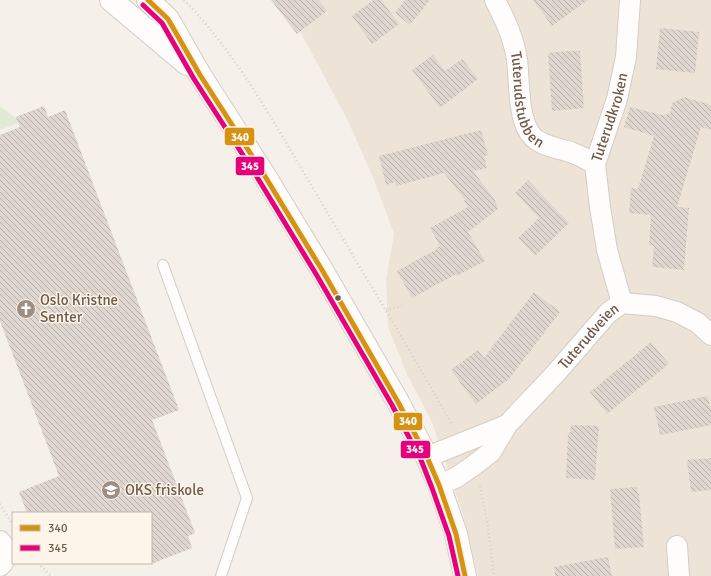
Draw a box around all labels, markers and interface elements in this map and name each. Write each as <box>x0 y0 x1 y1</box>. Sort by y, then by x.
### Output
street label: Tuterudstubben <box>507 50 547 152</box>
street label: Tuterudkroken <box>587 71 631 164</box>
line badge: 340 <box>224 127 255 146</box>
text: 340 <box>231 131 249 144</box>
line badge: 345 <box>235 156 265 176</box>
text: 345 <box>241 160 259 173</box>
place label: Oslo Kristne Senter <box>40 291 118 326</box>
unlabelled marker <box>333 293 343 303</box>
church icon: Oslo Kristne Senter <box>15 298 37 320</box>
street label: Tuterudveien <box>554 299 622 373</box>
line badge: 340 <box>393 412 423 431</box>
text: 340 <box>399 415 417 428</box>
line badge: 345 <box>400 440 431 459</box>
text: 345 <box>406 443 424 456</box>
school or university icon: OKS friskole <box>100 479 122 501</box>
place label: OKS friskole <box>125 481 204 499</box>
legend <box>12 512 152 564</box>
text: 340 <box>48 521 67 536</box>
text: 345 <box>48 541 67 556</box>

